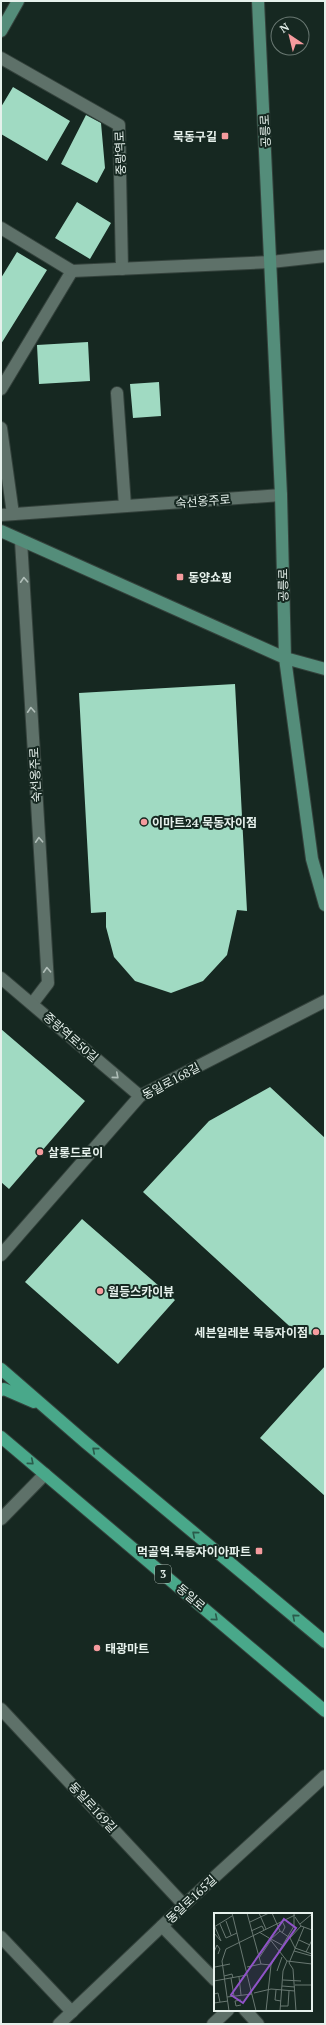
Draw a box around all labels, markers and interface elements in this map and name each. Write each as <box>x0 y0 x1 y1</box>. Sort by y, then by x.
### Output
north arrow <box>270 16 310 56</box>
text: N <box>277 19 292 36</box>
street label: 공릉로 <box>257 114 273 148</box>
place label: 묵동구길 <box>173 129 217 144</box>
street label: 중랑역로 <box>112 131 128 175</box>
marker: 묵동구길 <box>220 131 230 141</box>
street label: 숙선옹주로 <box>175 492 231 510</box>
street label: 공릉로 <box>275 568 291 602</box>
place label: 동양쇼핑 <box>188 570 232 585</box>
marker: 동양쇼핑 <box>175 572 185 582</box>
one-way arrow <box>19 577 28 583</box>
one-way arrow <box>27 707 36 713</box>
street label: 숙선옹주로 <box>26 747 44 803</box>
place label: 이마트24 묵동자이점 <box>152 815 257 830</box>
marker: 이마트24 묵동자이점 <box>139 817 149 827</box>
one-way arrow <box>35 837 44 843</box>
one-way arrow <box>42 967 51 973</box>
street label: 중랑역로50길 <box>40 1009 102 1065</box>
street label: 동일로168길 <box>140 1060 202 1102</box>
one-way arrow <box>111 1071 119 1078</box>
place label: 살롱드로이 <box>48 1145 103 1160</box>
marker: 살롱드로이 <box>35 1147 45 1157</box>
place label: 월등스카이뷰 <box>108 1284 174 1299</box>
marker: 월등스카이뷰 <box>95 1286 105 1296</box>
place label: 세븐일레븐 묵동자이점 <box>194 1325 308 1340</box>
marker: 세븐일레븐 묵동자이점 <box>311 1327 321 1337</box>
one-way arrow <box>93 1448 100 1455</box>
one-way arrow <box>26 1457 34 1464</box>
one-way arrow <box>193 1531 200 1538</box>
place label: 먹골역.묵동자이아파트 <box>137 1544 251 1559</box>
marker: 먹골역.묵동자이아파트 <box>254 1546 264 1556</box>
road number: 3 <box>155 1565 171 1583</box>
street label: 동일로 <box>173 1581 209 1613</box>
one-way arrow <box>211 1614 218 1621</box>
one-way arrow <box>292 1614 300 1621</box>
place label: 태광마트 <box>105 1641 149 1656</box>
marker: 태광마트 <box>92 1643 102 1653</box>
street label: 동일로169길 <box>66 1779 120 1835</box>
street label: 동일로165길 <box>163 1872 219 1926</box>
inset map <box>214 1913 312 2011</box>

